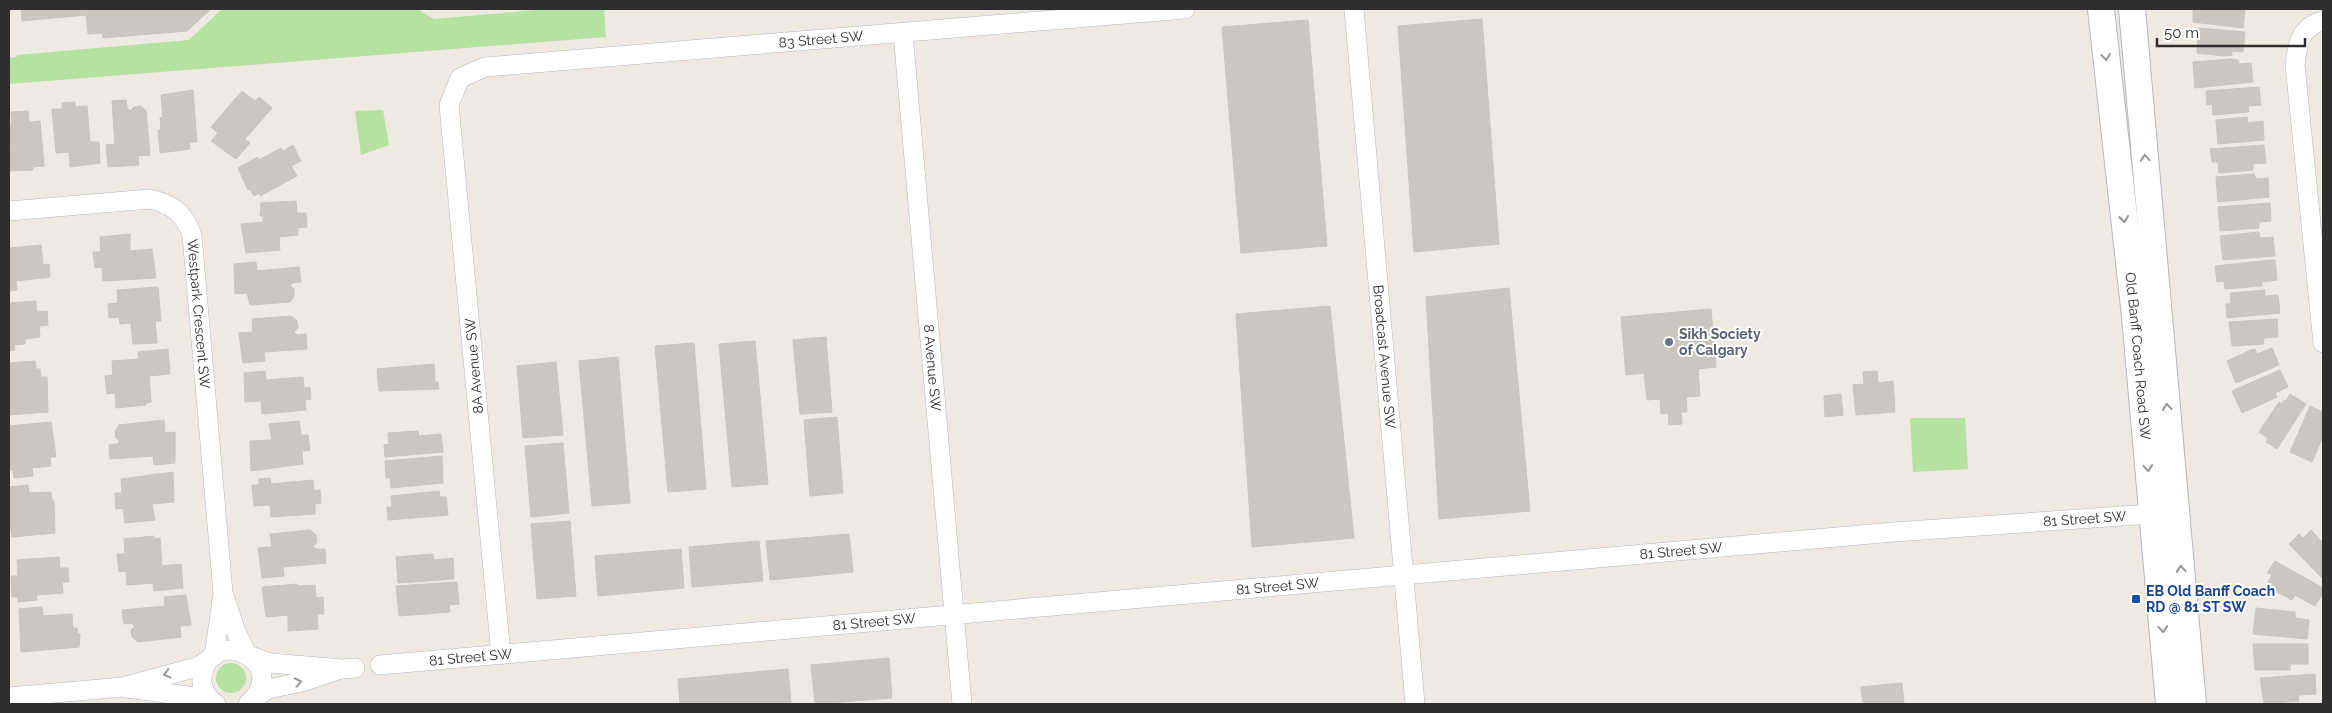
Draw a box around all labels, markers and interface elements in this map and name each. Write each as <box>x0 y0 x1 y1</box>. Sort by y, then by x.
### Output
scale bar <box>2157 15 2304 47</box>
text: 50 m <box>2164 24 2199 42</box>
street label: 83 Street SW <box>778 28 864 51</box>
one-way arrow <box>2100 53 2111 61</box>
one-way arrow <box>2140 153 2151 161</box>
one-way arrow <box>2118 215 2129 223</box>
street label: Westpark Crescent SW <box>184 238 213 390</box>
street label: Old Banff Coach Road SW <box>2122 271 2154 441</box>
street label: Broadcast Avenue SW <box>1370 284 1399 430</box>
street label: 8A Avenue SW <box>462 317 486 414</box>
street label: 8 Avenue SW <box>921 324 944 412</box>
place label: Sikh Society of Calgary <box>1679 326 1761 358</box>
marker: Sikh Society of Calgary <box>1663 336 1675 348</box>
one-way arrow <box>2161 402 2172 410</box>
one-way arrow <box>2143 464 2154 472</box>
street label: 81 Street SW <box>2043 508 2127 530</box>
street label: 81 Street SW <box>1639 539 1724 562</box>
one-way arrow <box>2176 564 2187 572</box>
street label: 81 Street SW <box>1235 575 1320 598</box>
place label: EB Old Banff Coach RD @ 81 ST SW <box>2146 583 2275 615</box>
marker: EB Old Banff Coach RD @ 81 ST SW <box>2130 593 2142 605</box>
street label: 81 Street SW <box>832 610 917 633</box>
one-way arrow <box>2157 626 2168 634</box>
street label: 81 Street SW <box>428 645 513 669</box>
one-way arrow <box>163 668 172 679</box>
one-way arrow <box>293 678 302 688</box>

